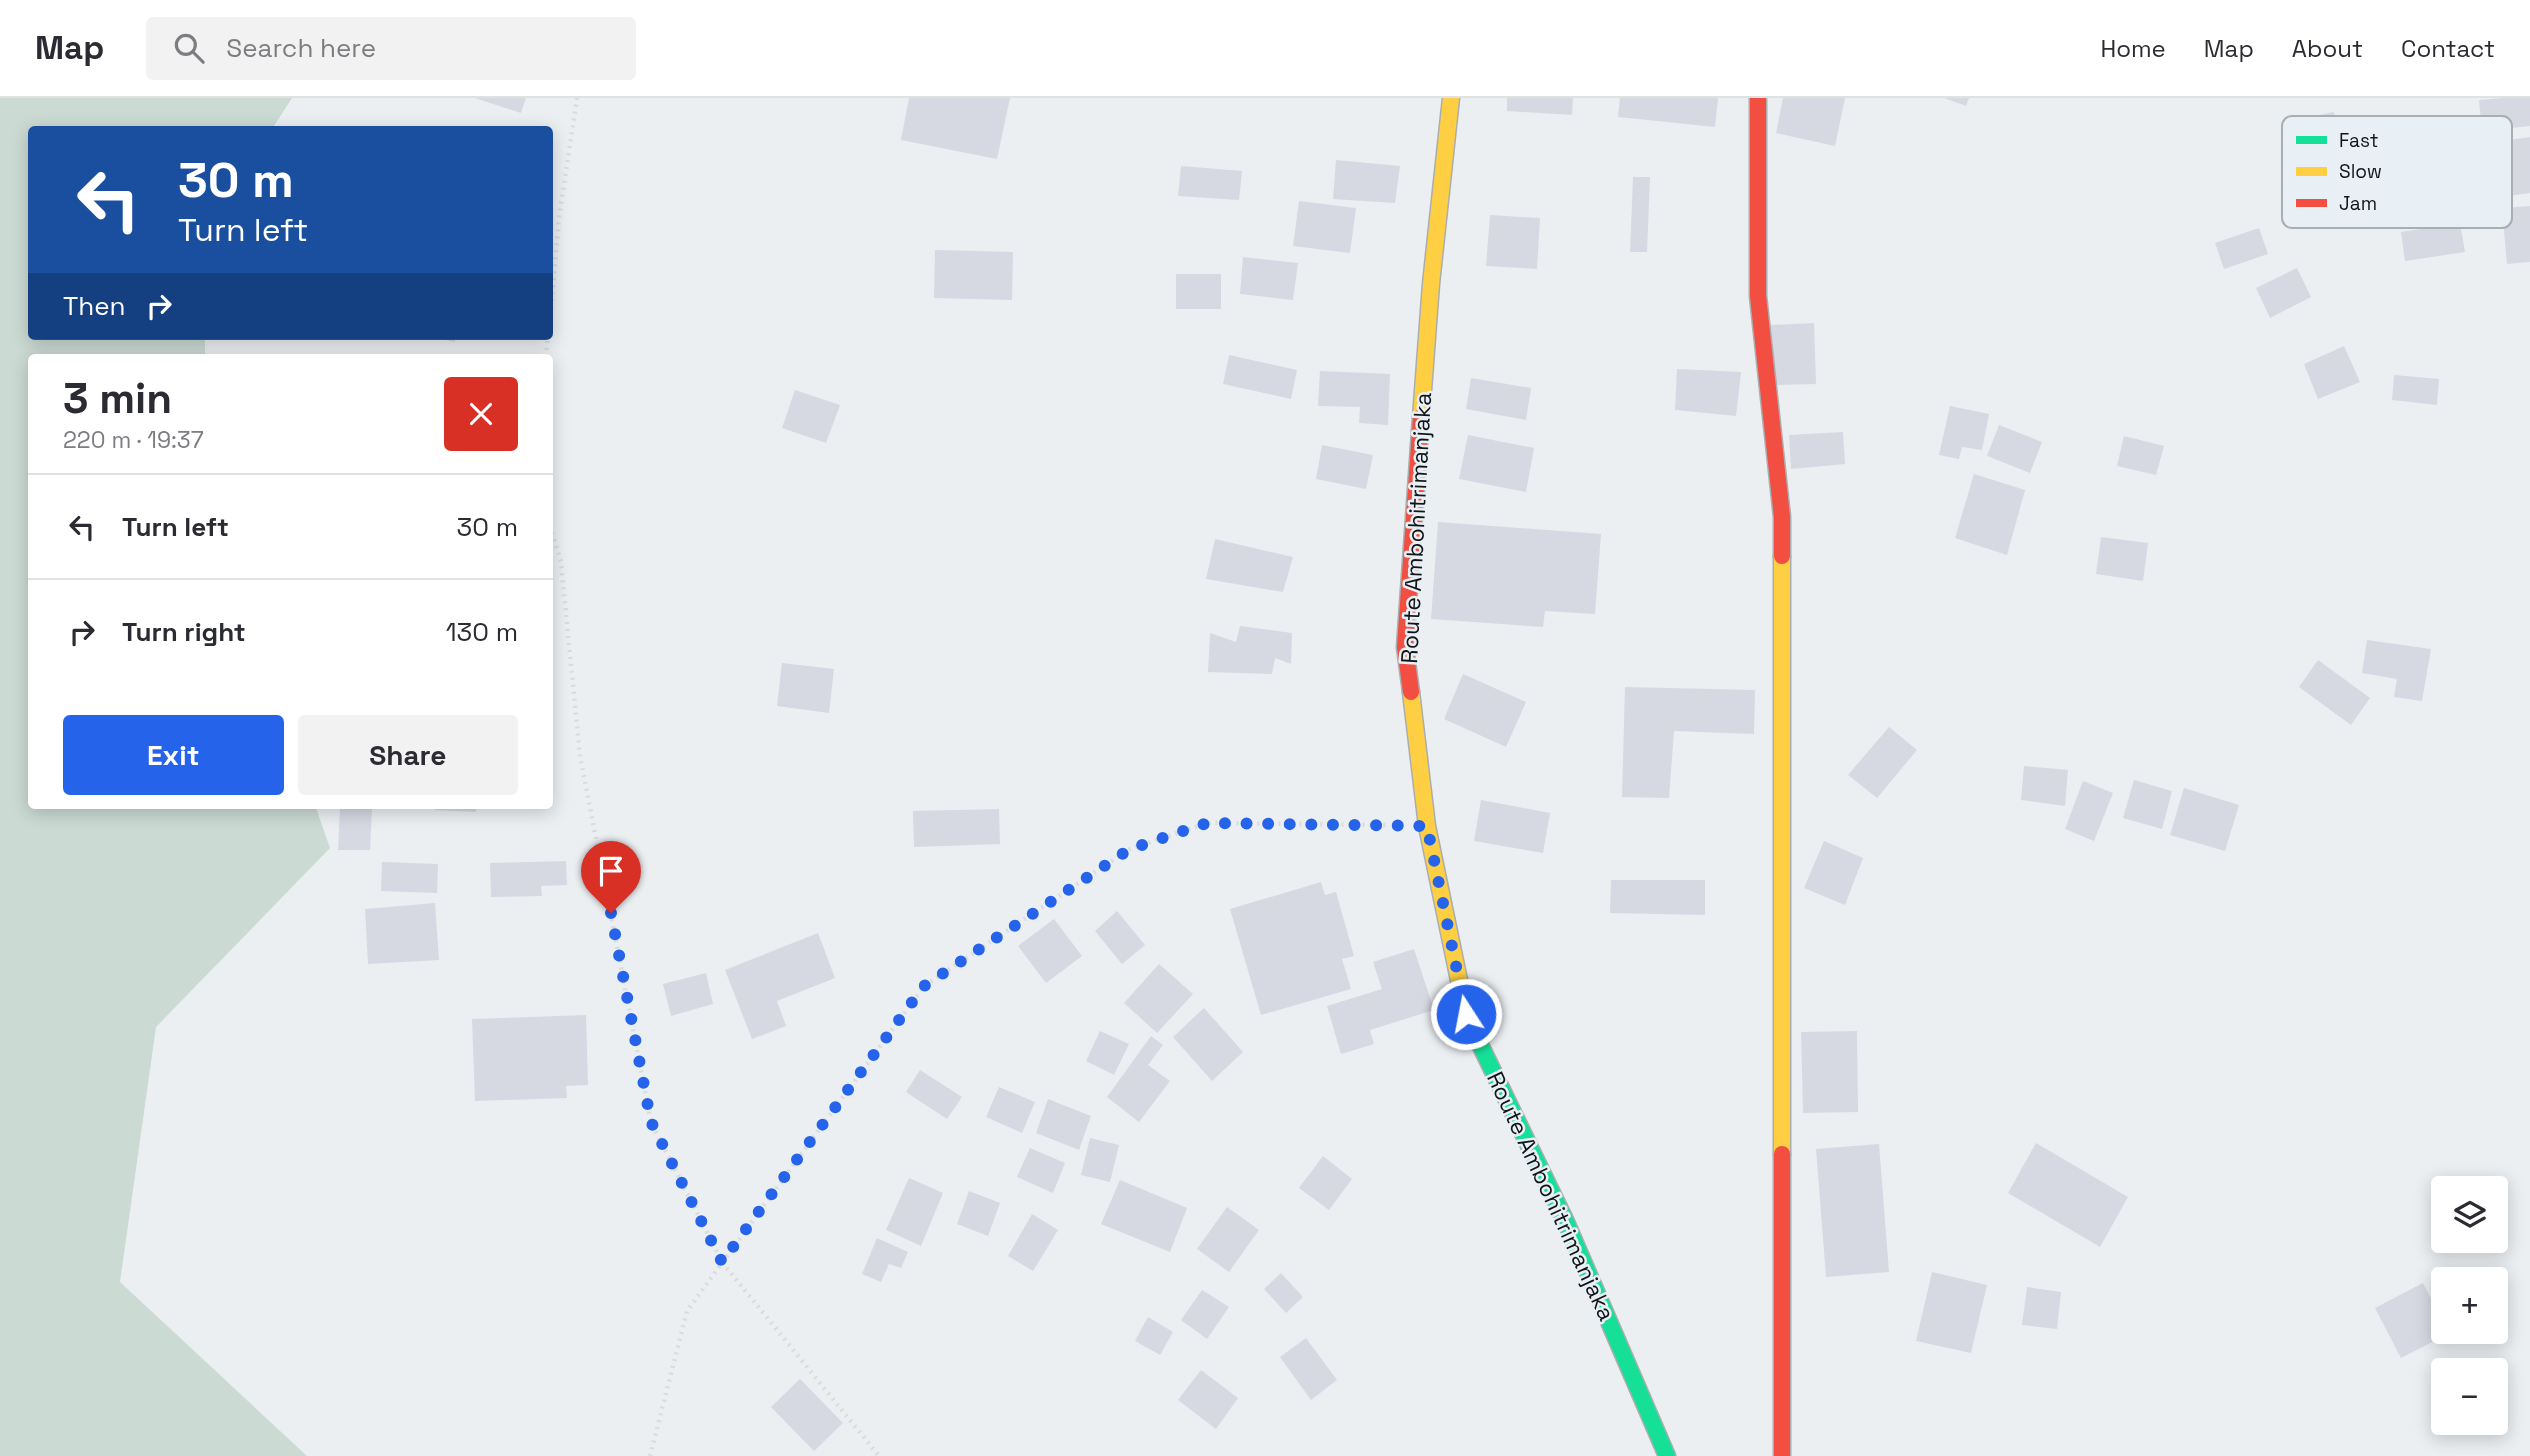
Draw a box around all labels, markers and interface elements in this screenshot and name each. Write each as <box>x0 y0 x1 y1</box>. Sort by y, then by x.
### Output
search box <box>146 17 636 80</box>
text: Map <box>35 27 104 69</box>
icon: search <box>170 29 208 67</box>
text: Search here <box>226 31 376 65</box>
text: Home <box>2100 33 2166 64</box>
text: Map <box>2204 33 2254 64</box>
text: About <box>2292 33 2363 64</box>
text: Contact <box>2401 33 2495 64</box>
legend <box>2282 116 2512 228</box>
text: Fast <box>2339 128 2379 153</box>
text: 30 m <box>178 149 294 211</box>
icon: left <box>63 154 154 245</box>
text: Slow <box>2339 159 2382 184</box>
text: Jam <box>2339 191 2377 216</box>
text: Turn left <box>178 210 308 250</box>
icon: right <box>140 287 178 325</box>
text: Then <box>63 289 126 323</box>
text: 3 min <box>63 372 172 425</box>
button: close <box>444 377 518 451</box>
street label: Route Ambohitrimanjaka <box>1394 392 1438 664</box>
text: 220 m · 19:37 <box>63 425 204 455</box>
icon: left <box>63 508 101 546</box>
text: Turn left <box>122 510 229 544</box>
text: 30 m <box>457 510 518 544</box>
icon: right <box>63 613 101 651</box>
text: Turn right <box>122 615 246 649</box>
text: 130 m <box>446 615 518 649</box>
button: Exit <box>63 715 284 795</box>
button: Share <box>298 715 518 795</box>
pin <box>581 841 641 913</box>
icon: arrive <box>592 852 630 890</box>
position arrow <box>1429 977 1503 1051</box>
street label: Route Ambohitrimanjaka <box>1480 1067 1622 1325</box>
map controls <box>2431 1176 2508 1435</box>
button: layers <box>2431 1176 2508 1253</box>
button: + <box>2431 1267 2508 1344</box>
button: − <box>2431 1358 2508 1435</box>

